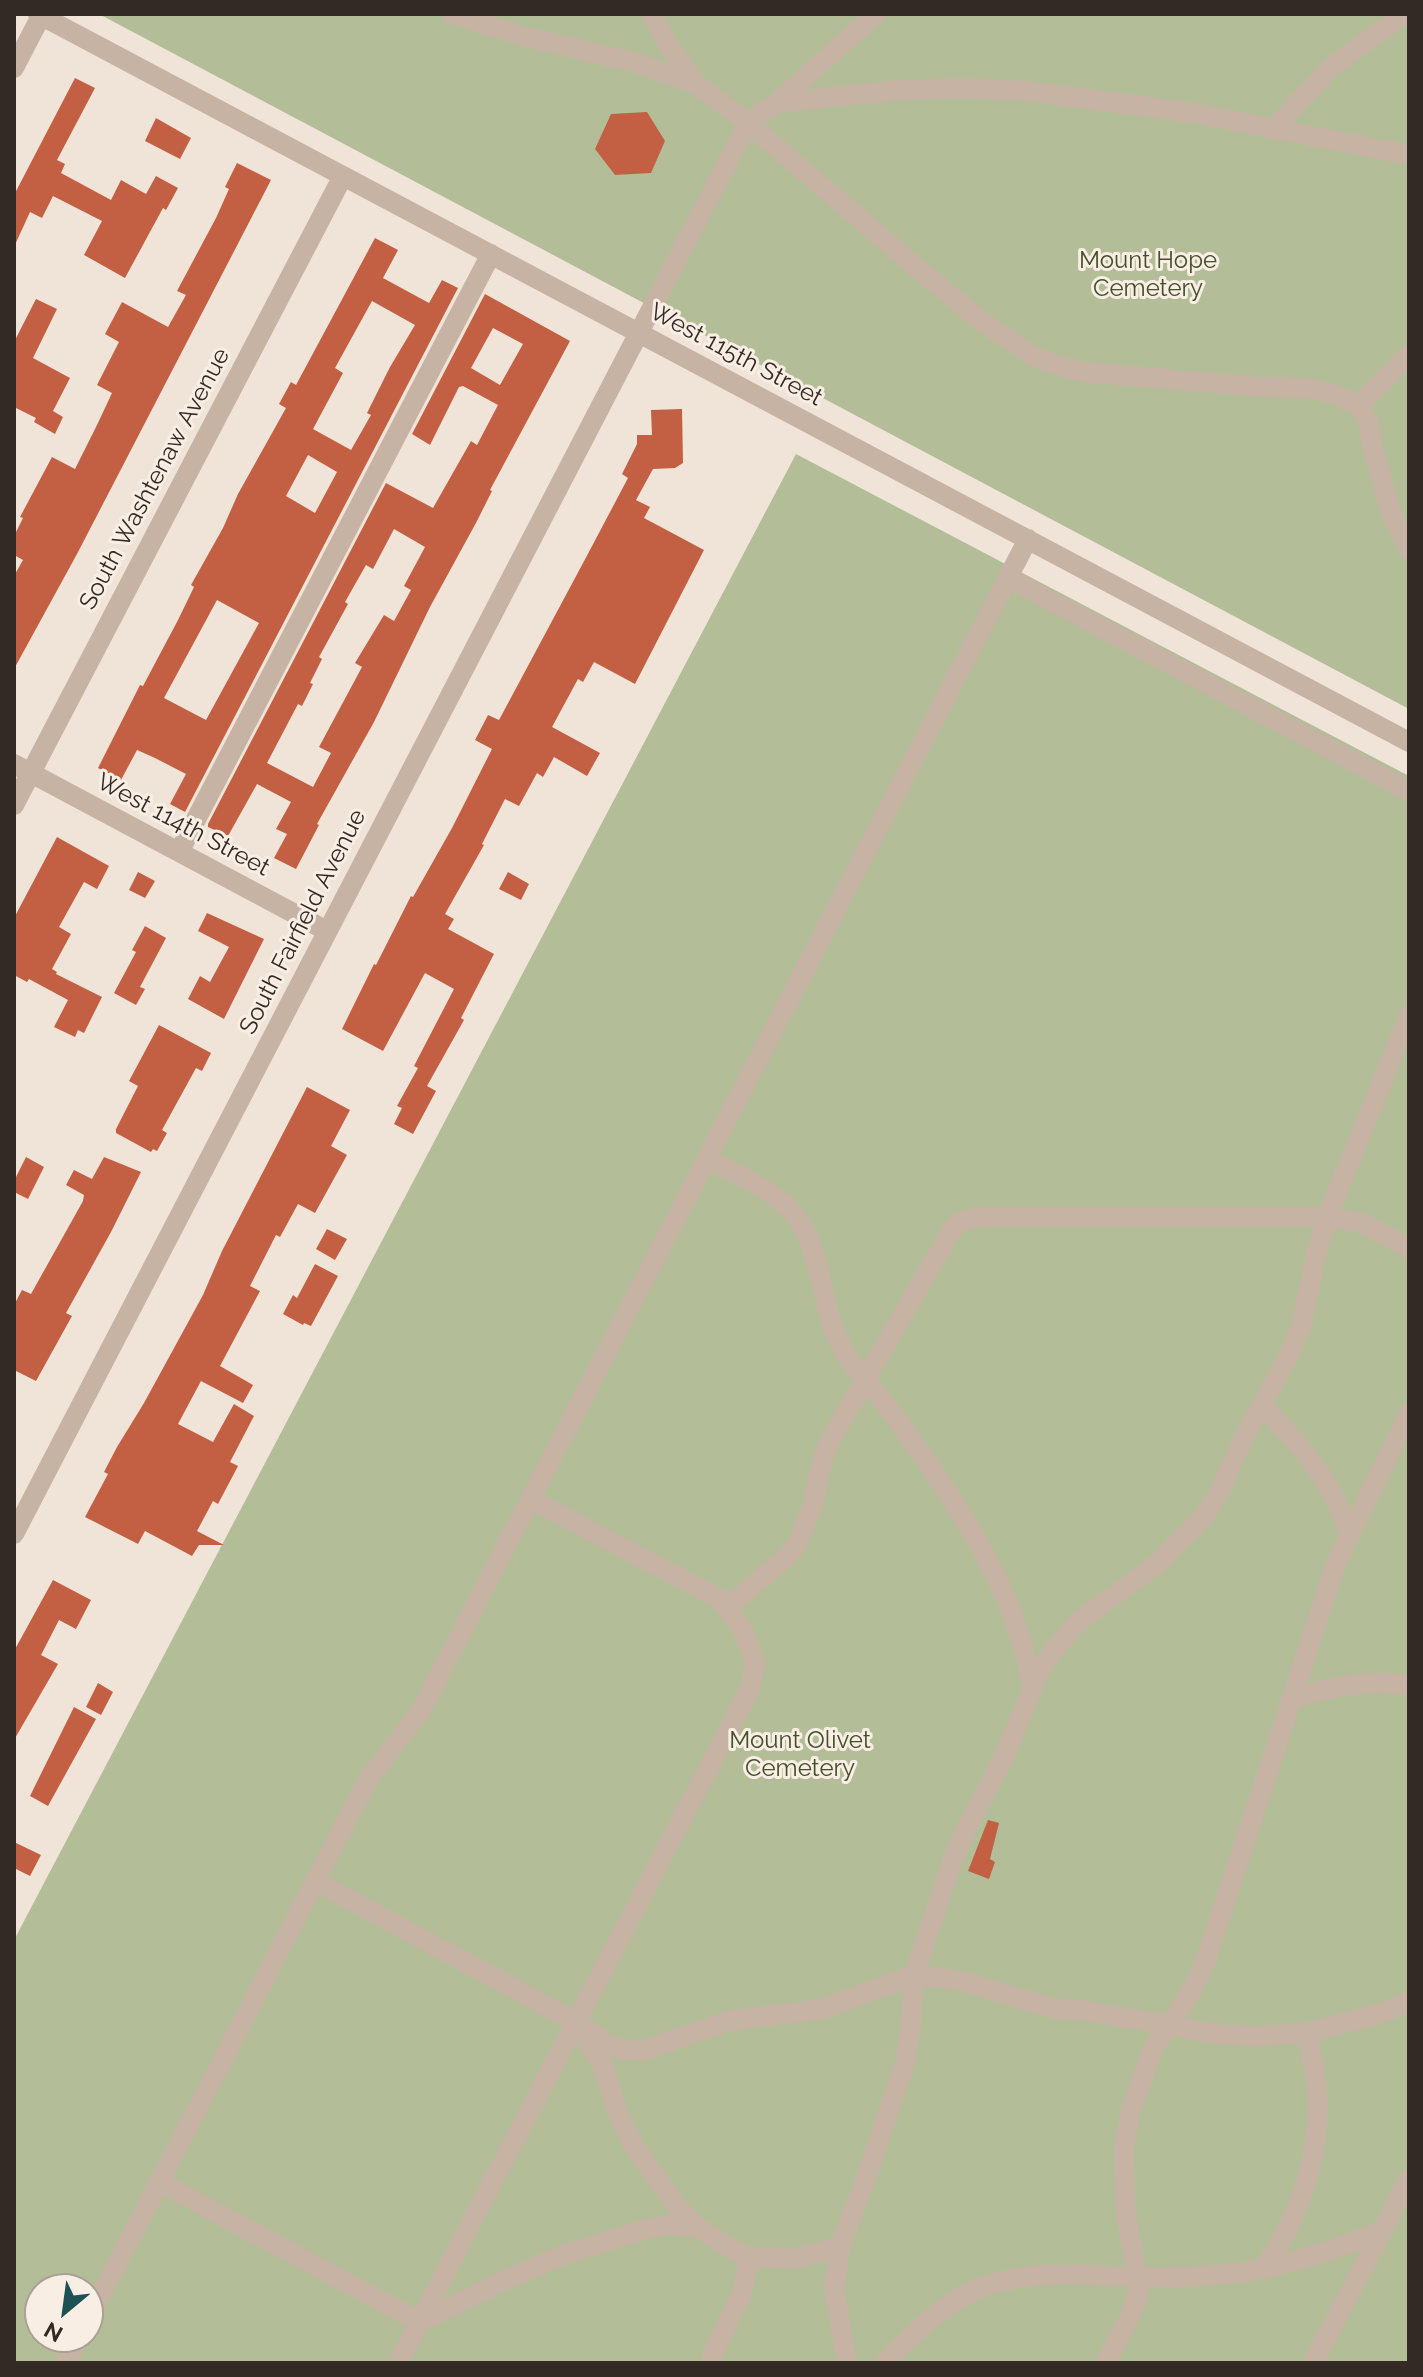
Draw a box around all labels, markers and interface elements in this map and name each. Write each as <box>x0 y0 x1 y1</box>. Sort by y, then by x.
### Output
park label: Mount Hope Cemetery <box>1079 247 1217 303</box>
street label: West 115th Street <box>645 297 827 413</box>
street label: South Washtenaw Avenue <box>74 343 236 615</box>
street label: West 114th Street <box>92 767 274 883</box>
street label: South Fairfield Avenue <box>234 805 372 1039</box>
park label: Mount Olivet Cemetery <box>729 1727 871 1783</box>
north arrow <box>24 2273 104 2353</box>
text: N <box>40 2317 67 2348</box>

